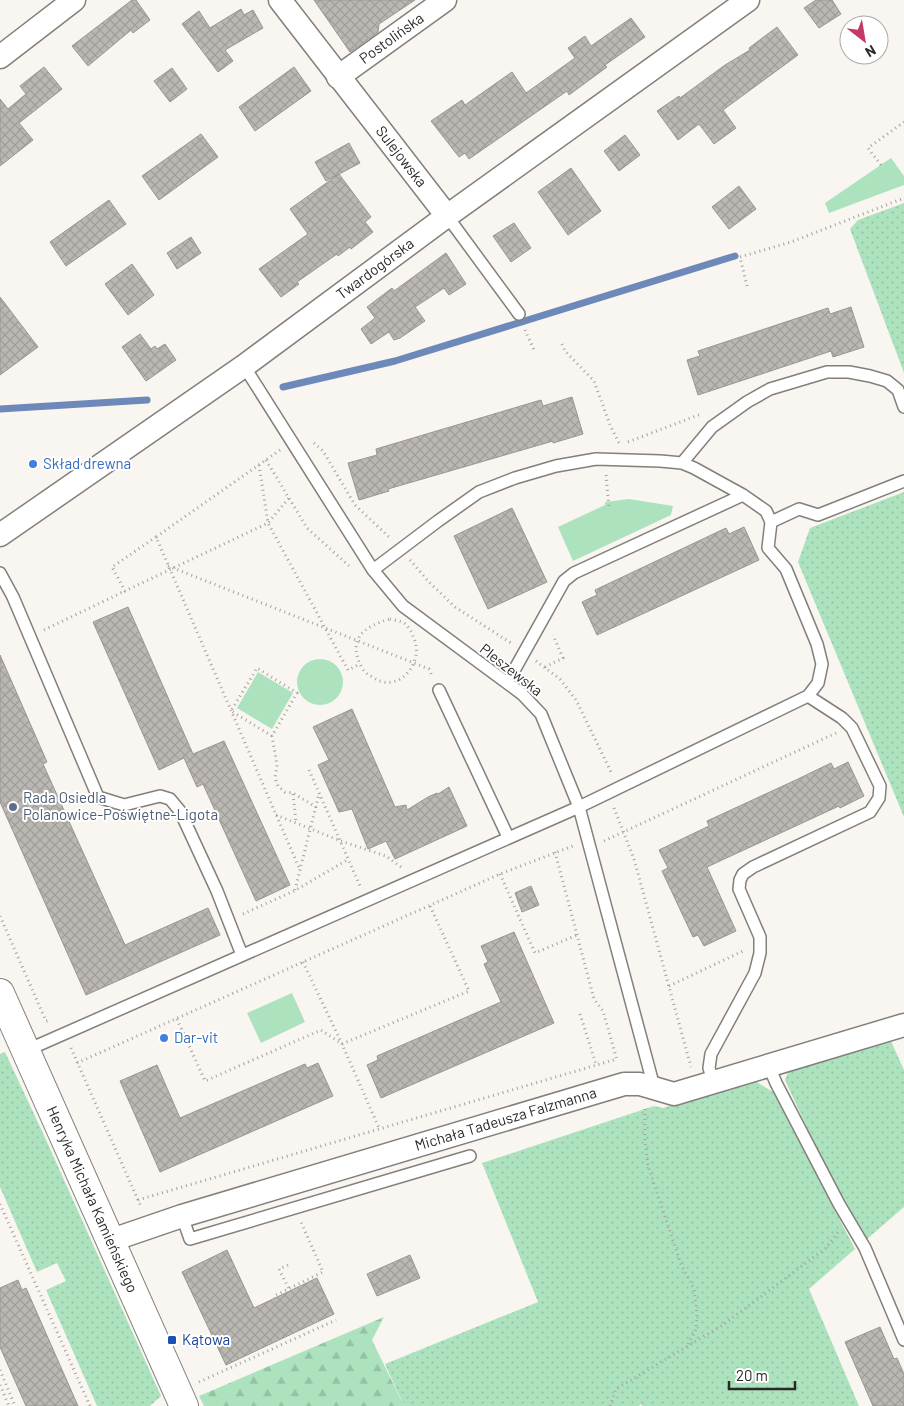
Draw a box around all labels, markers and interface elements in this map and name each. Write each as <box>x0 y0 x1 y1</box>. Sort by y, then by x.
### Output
street label: Postolińska <box>355 8 427 67</box>
north arrow <box>839 15 889 65</box>
text: N <box>863 42 879 61</box>
street label: Sulejowska <box>373 122 431 190</box>
street label: Twardogórska <box>332 234 417 303</box>
place label: Skład drewna <box>43 454 131 472</box>
marker: Skład drewna <box>27 458 39 470</box>
street label: Pleszewska <box>477 639 547 699</box>
place label: Rada Osiedla Polanowice-Poświętne-Ligota <box>23 788 218 823</box>
marker: Rada Osiedla Polanowice-Poświętne-Ligota <box>7 801 19 813</box>
place label: Dar-vit <box>174 1028 218 1046</box>
marker: Dar-vit <box>158 1032 170 1044</box>
street label: Michała Tadeusza Falzmanna <box>412 1083 598 1154</box>
street label: Henryka Michała Kamieńskiego <box>43 1103 142 1295</box>
place label: Kątowa <box>182 1330 230 1348</box>
marker: Kątowa <box>166 1334 178 1346</box>
scale bar <box>729 1358 795 1390</box>
text: 20 m <box>736 1366 768 1384</box>

